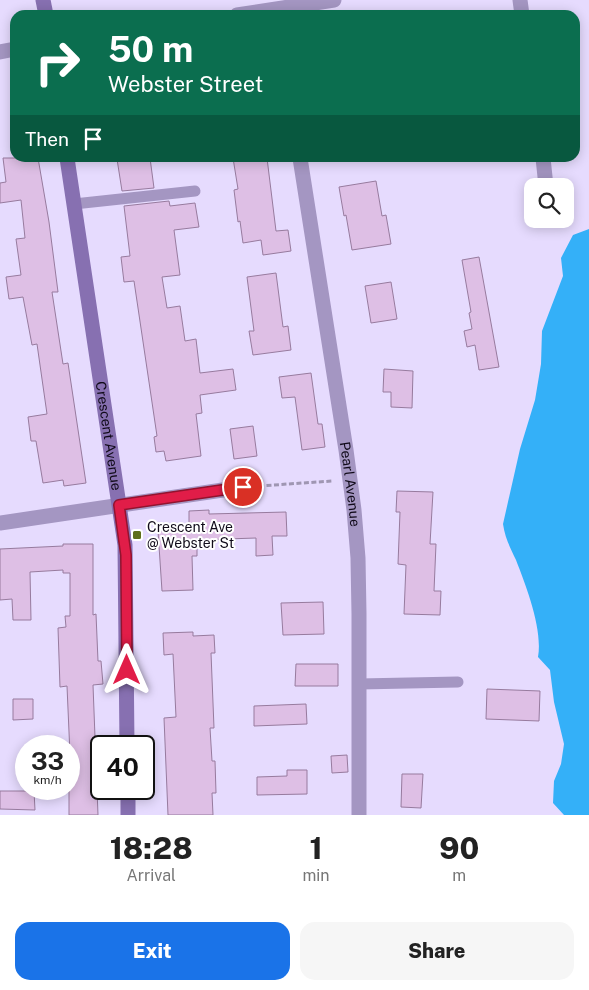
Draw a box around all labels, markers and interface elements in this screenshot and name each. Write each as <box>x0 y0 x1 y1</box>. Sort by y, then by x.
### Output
text: 50 m <box>108 29 193 70</box>
icon: right <box>25 30 90 95</box>
text: Webster Street <box>108 71 263 97</box>
icon: arrive <box>79 125 107 153</box>
text: Then <box>25 128 69 150</box>
map controls <box>524 178 574 228</box>
button: search <box>524 178 574 228</box>
street label: Crescent Avenue <box>93 380 125 492</box>
street label: Pearl Avenue <box>337 440 363 527</box>
pin <box>222 466 264 508</box>
icon: arrive <box>229 473 257 501</box>
place label: Crescent Ave @ Webster St <box>147 519 234 551</box>
marker: Crescent Ave @ Webster St <box>131 529 143 541</box>
position arrow <box>100 643 152 695</box>
speed limit sign: 40 <box>90 735 155 800</box>
text: 33 <box>31 746 64 776</box>
text: km/h <box>33 773 62 787</box>
text: 18:28 <box>110 830 193 866</box>
text: 1 <box>309 830 323 866</box>
text: 90 <box>439 830 479 866</box>
text: Arrival <box>126 866 176 885</box>
text: min <box>302 866 330 885</box>
text: m <box>452 866 466 885</box>
button: Exit <box>15 922 290 980</box>
button: Share <box>300 922 574 980</box>

